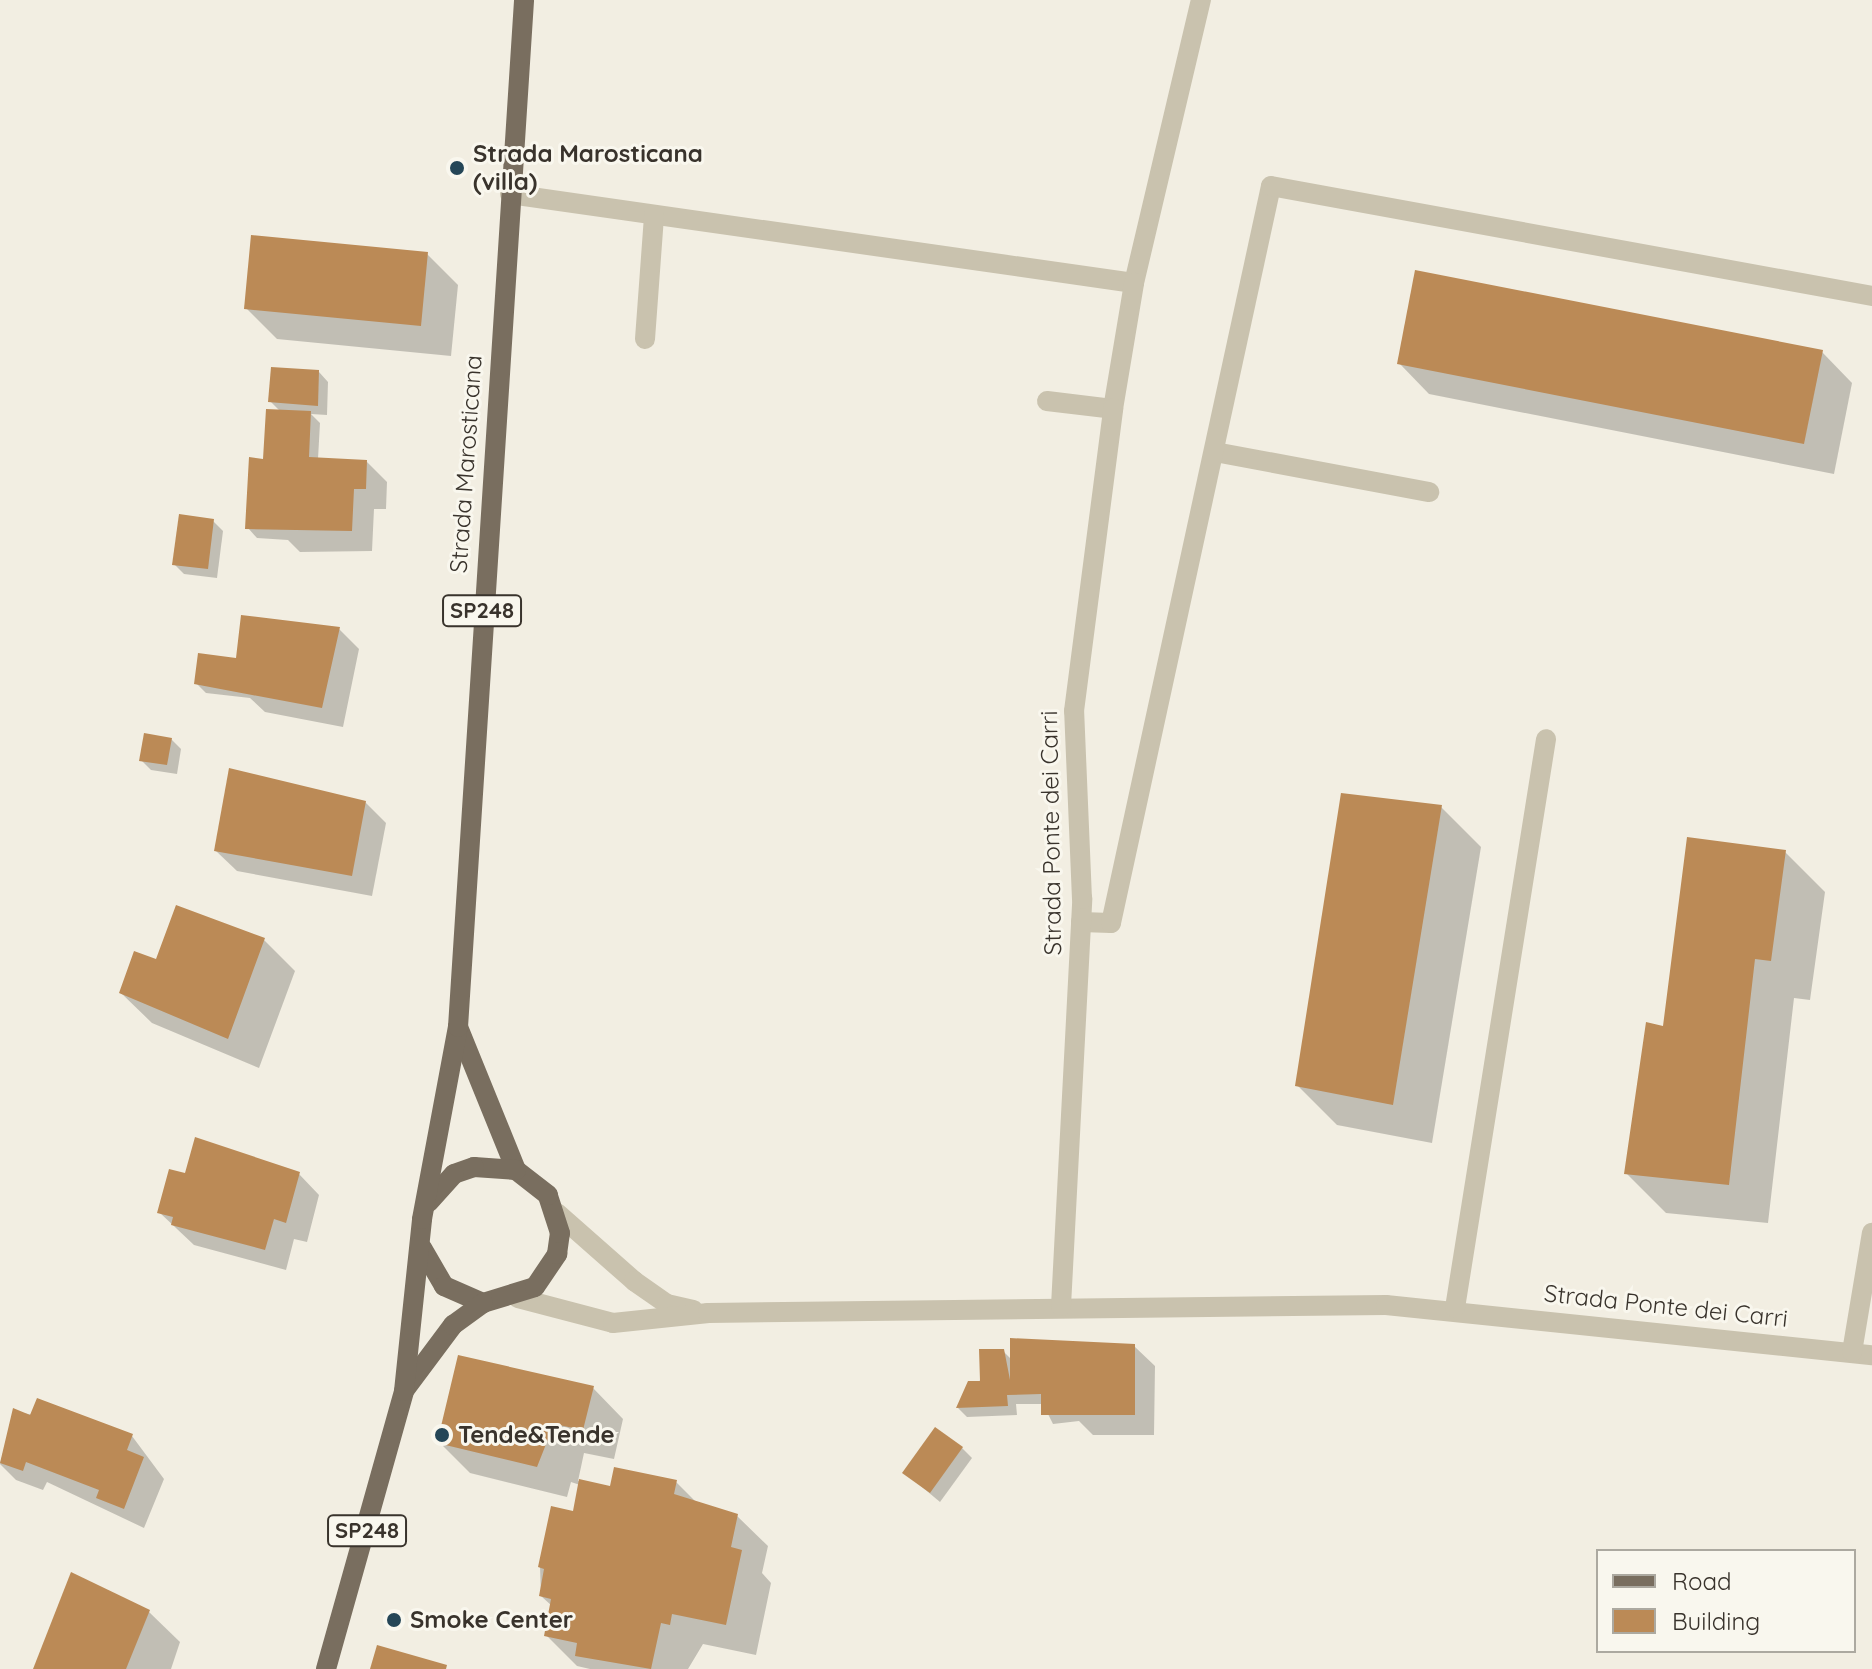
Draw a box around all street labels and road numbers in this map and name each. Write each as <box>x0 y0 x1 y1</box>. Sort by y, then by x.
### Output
street label: Strada Marosticana <box>444 354 488 574</box>
road number: SP248 <box>442 593 522 629</box>
street label: Strada Ponte dei Carri <box>1034 710 1068 956</box>
street label: Strada Ponte dei Carri <box>1543 1279 1789 1333</box>
road number: SP248 <box>327 1513 407 1549</box>

